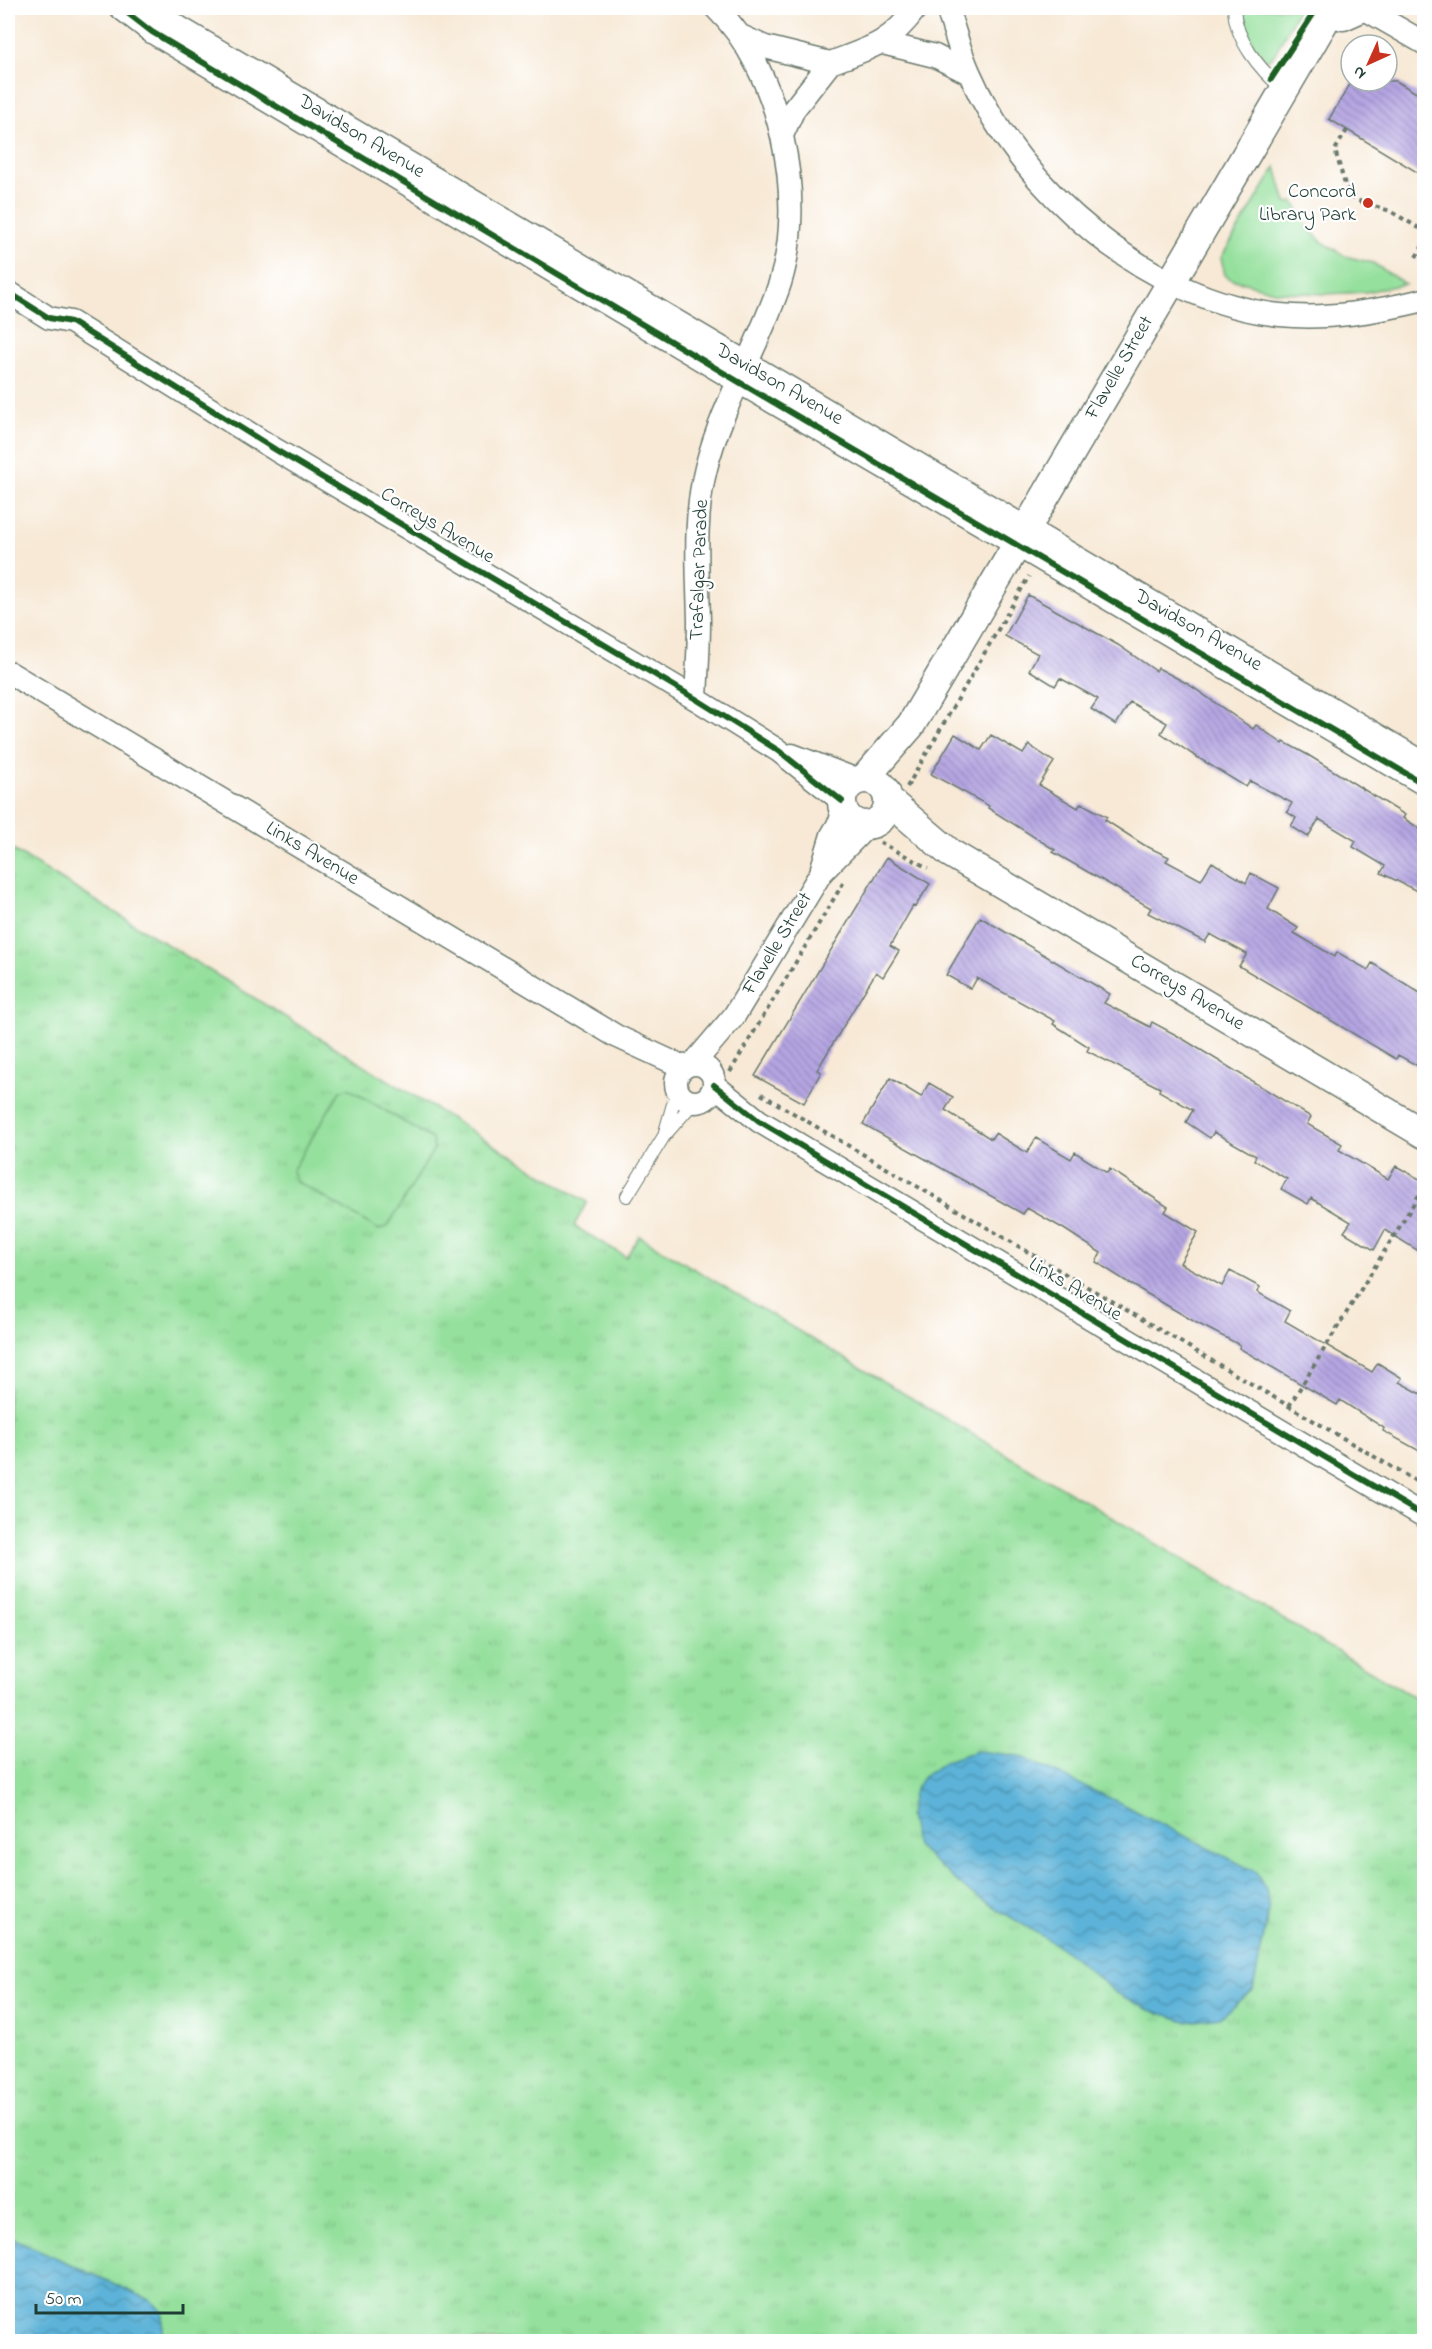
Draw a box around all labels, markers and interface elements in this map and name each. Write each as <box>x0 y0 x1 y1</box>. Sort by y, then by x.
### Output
north arrow <box>1339 33 1399 93</box>
text: N <box>1347 60 1372 85</box>
street label: Davidson Avenue <box>291 87 430 186</box>
place label: Concord Library Park <box>1259 178 1356 230</box>
marker: Concord Library Park <box>1361 196 1375 210</box>
street label: Flavelle Street <box>1078 311 1162 426</box>
street label: Davidson Avenue <box>709 336 848 433</box>
street label: Correys Avenue <box>374 480 500 572</box>
street label: Trafalgar Parade <box>683 499 718 641</box>
street label: Davidson Avenue <box>1128 582 1267 679</box>
street label: Links Avenue <box>260 815 364 893</box>
street label: Flavelle Street <box>735 887 820 1002</box>
street label: Correys Avenue <box>1124 947 1250 1039</box>
street label: Links Avenue <box>1023 1251 1127 1329</box>
scale bar <box>36 2277 183 2315</box>
text: 50 m <box>45 2287 82 2313</box>

